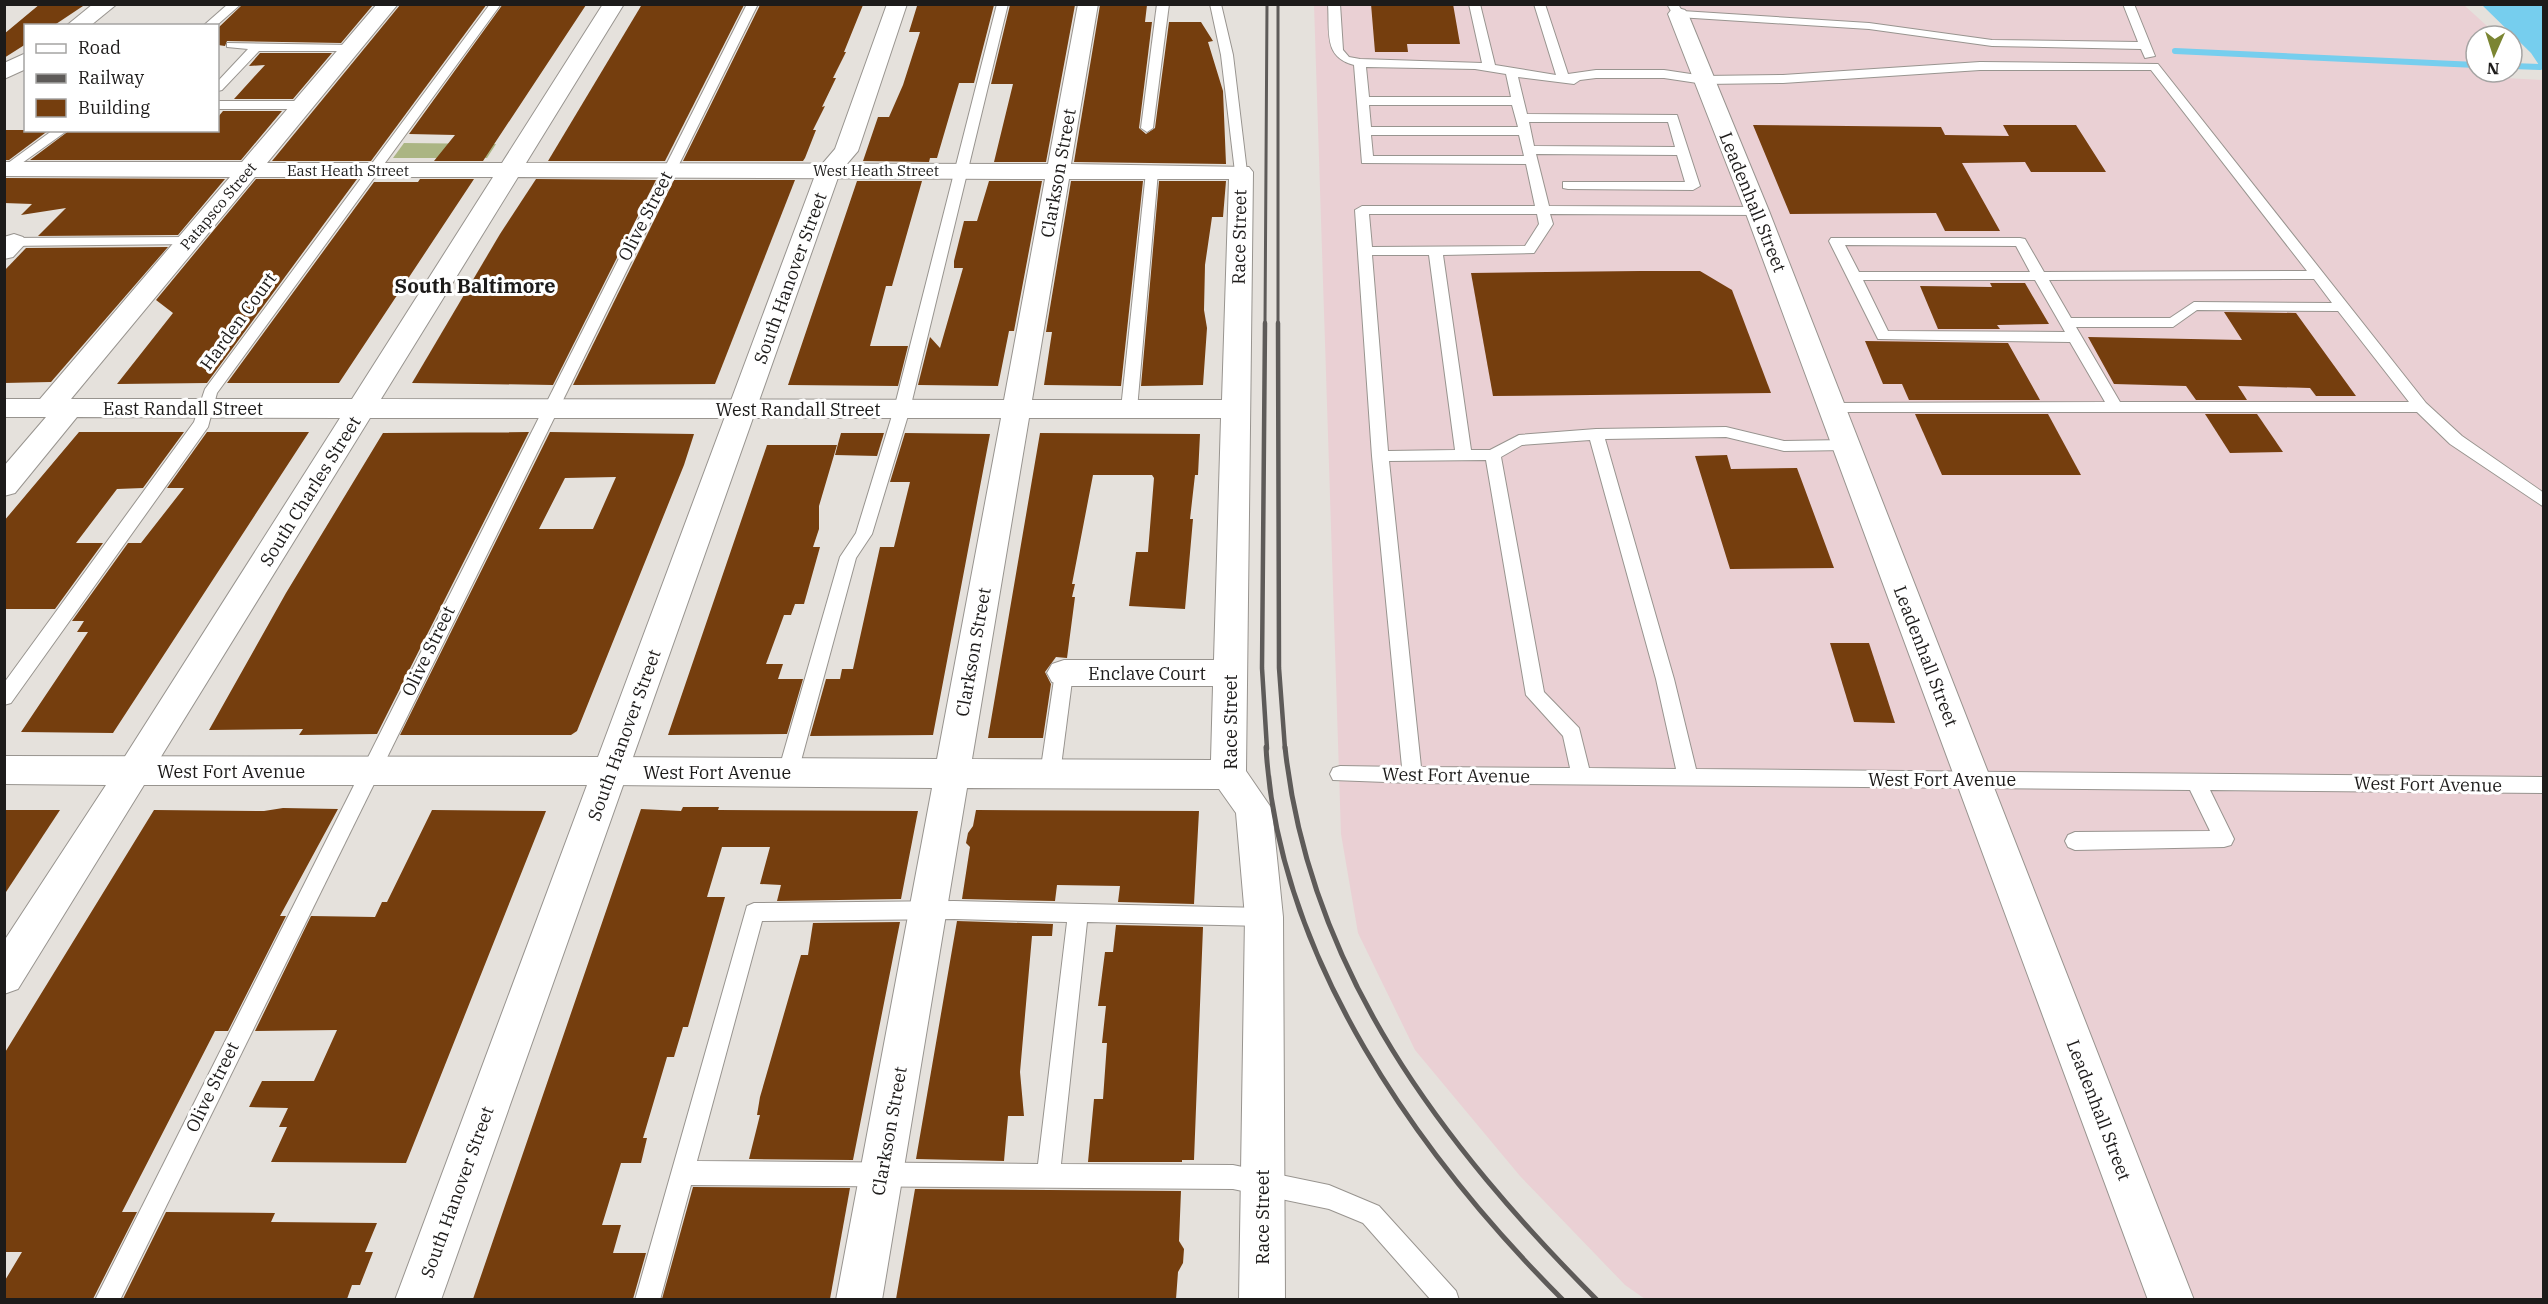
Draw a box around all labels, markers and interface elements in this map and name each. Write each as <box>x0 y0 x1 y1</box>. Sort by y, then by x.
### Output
legend <box>24 24 219 132</box>
north arrow <box>2464 24 2524 84</box>
text: Road <box>78 36 121 59</box>
text: N <box>2486 59 2500 79</box>
text: Railway <box>78 66 144 89</box>
text: Building <box>78 96 150 119</box>
street label: Clarkson Street <box>1035 107 1081 239</box>
street label: Leadenhall Street <box>1714 129 1792 275</box>
street label: Patapsco Street <box>176 158 260 254</box>
street label: East Heath Street <box>287 161 409 180</box>
street label: West Heath Street <box>813 161 939 180</box>
street label: Olive Street <box>613 167 677 265</box>
street label: South Hanover Street <box>748 189 832 367</box>
street label: Race Street <box>1227 189 1251 285</box>
street label: Harden Court <box>195 268 281 374</box>
district label: South Baltimore <box>395 272 555 299</box>
street label: East Randall Street <box>103 397 263 420</box>
street label: West Randall Street <box>715 398 881 421</box>
street label: South Charles Street <box>254 412 366 570</box>
street label: Leadenhall Street <box>1889 582 1963 730</box>
street label: Clarkson Street <box>950 586 996 718</box>
street label: Olive Street <box>396 602 460 700</box>
street label: South Hanover Street <box>582 646 666 824</box>
street label: Enclave Court <box>1088 662 1206 685</box>
street label: Race Street <box>1219 674 1242 770</box>
street label: West Fort Avenue <box>157 760 305 783</box>
street label: West Fort Avenue <box>643 761 791 784</box>
street label: West Fort Avenue <box>1382 762 1530 788</box>
street label: West Fort Avenue <box>1868 768 2016 791</box>
street label: West Fort Avenue <box>2354 771 2502 797</box>
street label: Leadenhall Street <box>2062 1036 2136 1184</box>
street label: Olive Street <box>180 1038 244 1136</box>
street label: Clarkson Street <box>866 1065 912 1197</box>
street label: South Hanover Street <box>415 1103 499 1281</box>
street label: Race Street <box>1251 1169 1274 1265</box>

